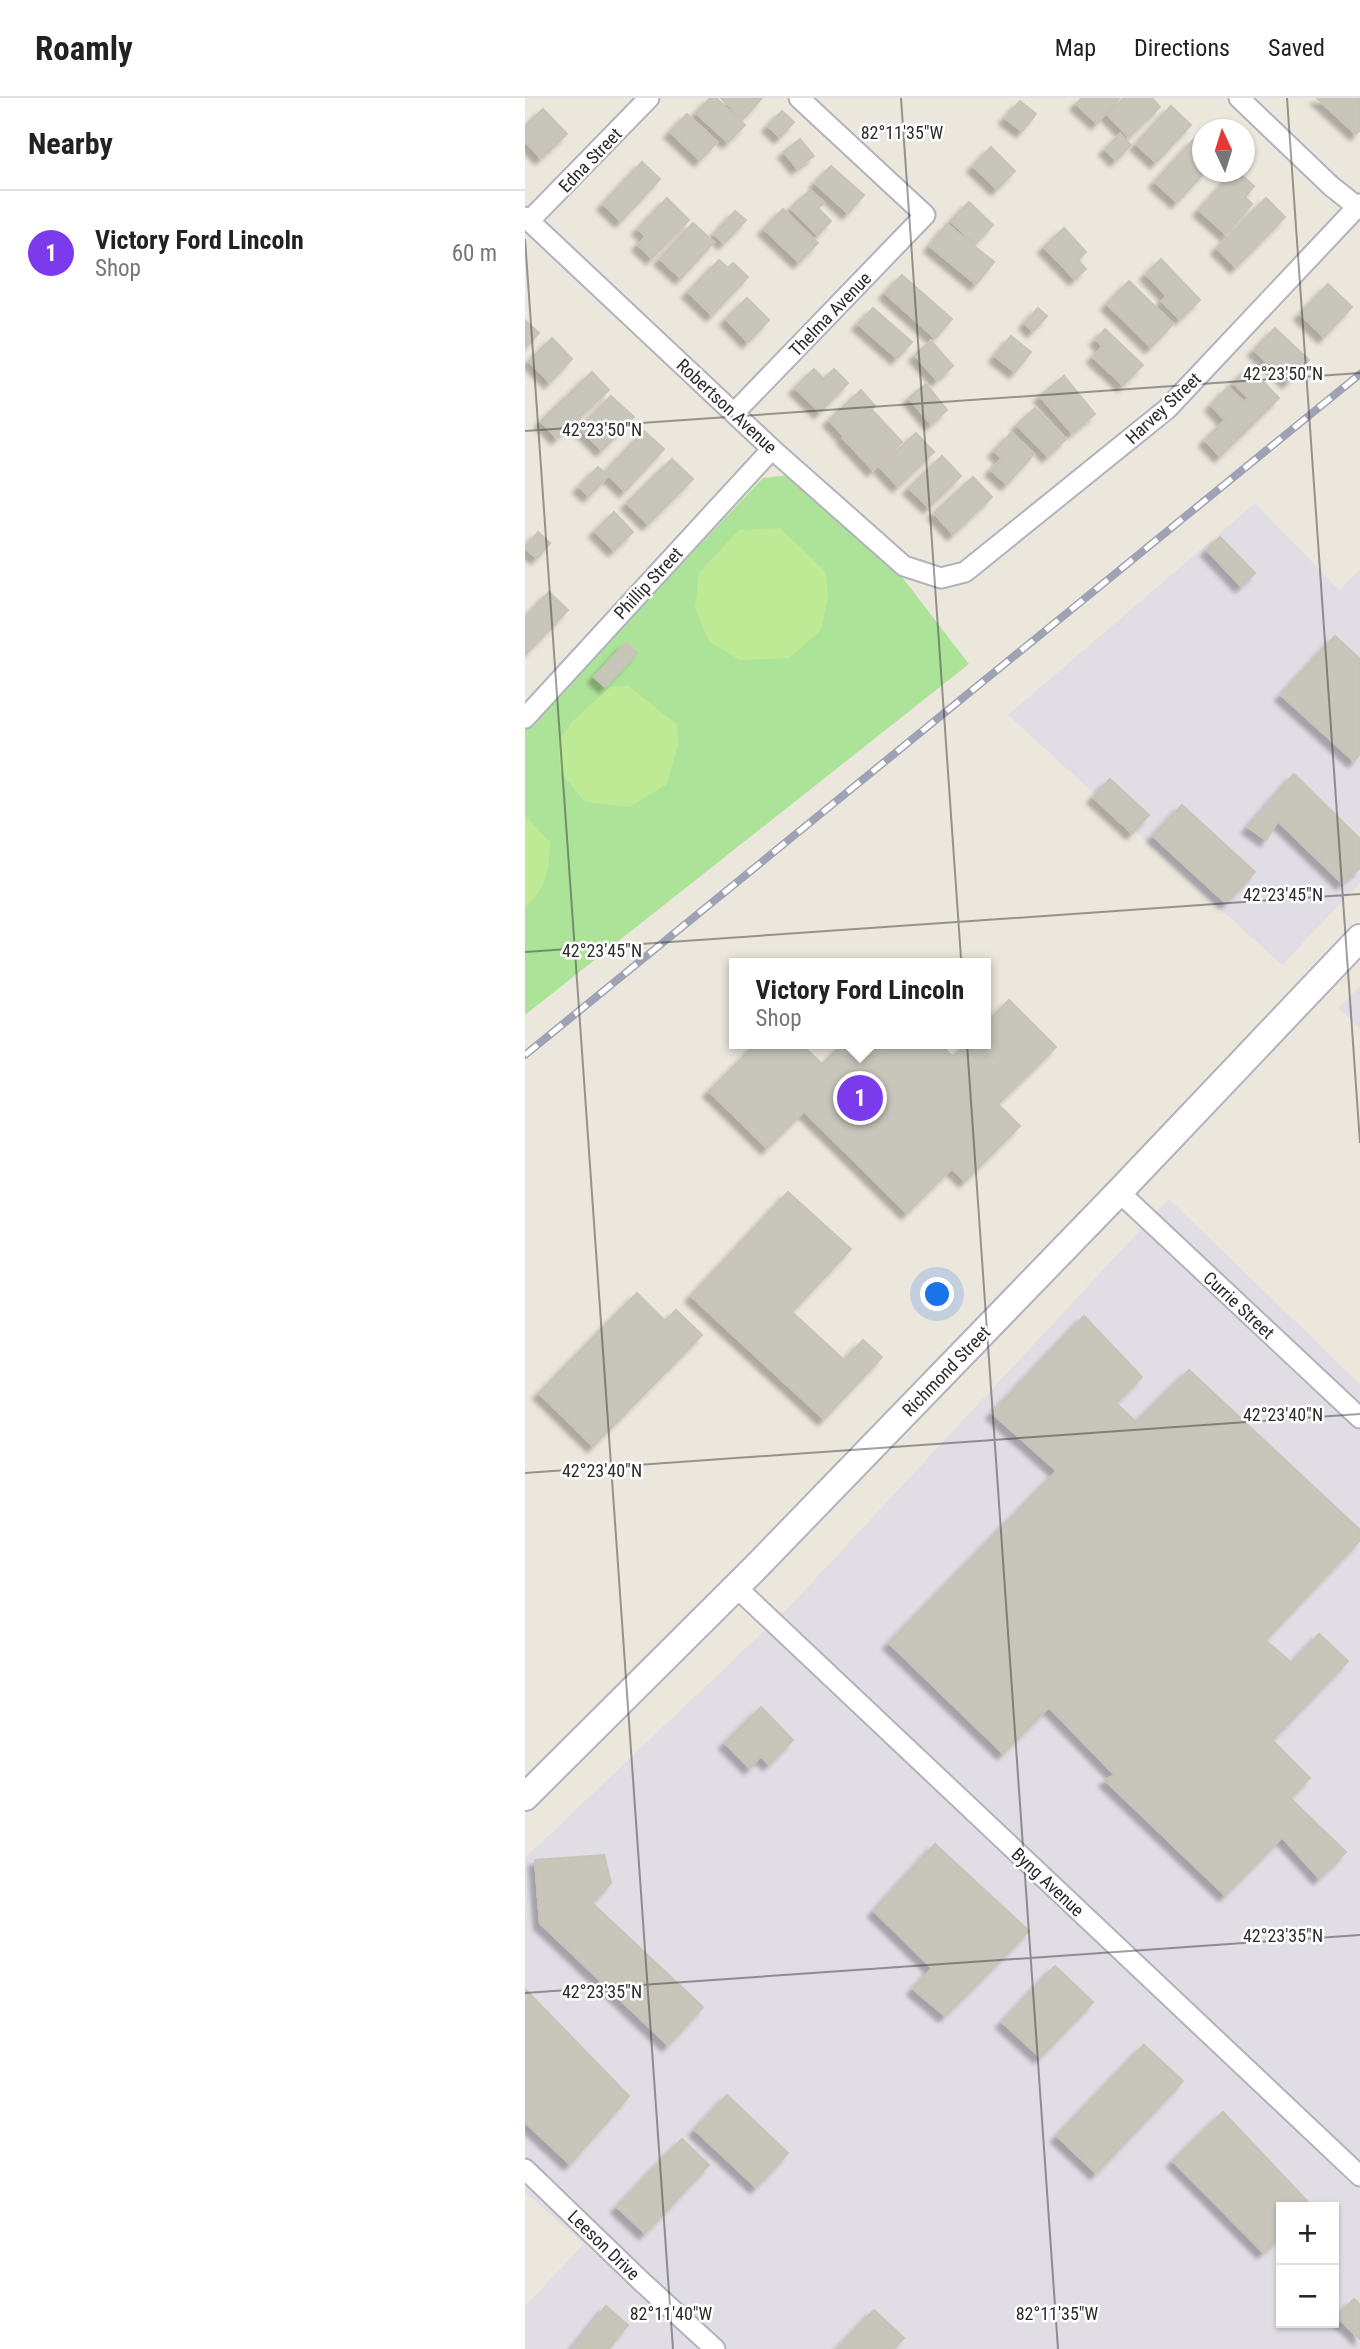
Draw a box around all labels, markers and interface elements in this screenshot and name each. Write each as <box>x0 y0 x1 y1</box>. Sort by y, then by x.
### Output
text: Roamly <box>35 29 133 68</box>
text: Map <box>1055 34 1096 62</box>
text: Directions <box>1134 34 1230 62</box>
text: Saved <box>1268 34 1325 62</box>
north arrow <box>1192 119 1255 182</box>
text: 82°11'35"W <box>861 122 944 143</box>
street label: Edna Street <box>554 123 626 197</box>
text: Nearby <box>28 126 113 161</box>
text: Victory Ford Lincoln <box>95 225 304 255</box>
text: 1 <box>45 240 57 267</box>
text: 60 m <box>452 240 497 267</box>
text: Shop <box>95 255 141 282</box>
street label: Thelma Avenue <box>785 268 875 360</box>
street label: Robertson Avenue <box>673 354 781 458</box>
text: 42°23'50"N <box>1243 363 1323 384</box>
street label: Harvey Street <box>1121 368 1205 448</box>
text: 42°23'50"N <box>562 419 642 440</box>
street label: Phillip Street <box>609 543 687 623</box>
text: 42°23'45"N <box>1243 884 1323 905</box>
text: 42°23'45"N <box>562 940 642 961</box>
popup <box>729 958 991 1049</box>
text: Victory Ford Lincoln <box>756 975 964 1005</box>
text: Shop <box>756 1005 802 1032</box>
pin: 1 <box>837 1072 883 1124</box>
street label: Currie Street <box>1199 1267 1279 1343</box>
your location <box>920 1277 954 1311</box>
street label: Richmond Street <box>898 1322 994 1420</box>
text: 42°23'40"N <box>1243 1404 1323 1425</box>
text: 42°23'40"N <box>562 1460 642 1481</box>
street label: Byng Avenue <box>1008 1843 1088 1921</box>
text: 42°23'35"N <box>1243 1925 1323 1946</box>
text: 42°23'35"N <box>562 1981 642 2002</box>
map controls <box>1276 2202 1339 2328</box>
button: + <box>1276 2202 1339 2265</box>
street label: Leeson Drive <box>564 2206 644 2284</box>
button: − <box>1276 2265 1339 2328</box>
text: 82°11'40"W <box>630 2303 713 2324</box>
text: 82°11'35"W <box>1016 2303 1099 2324</box>

